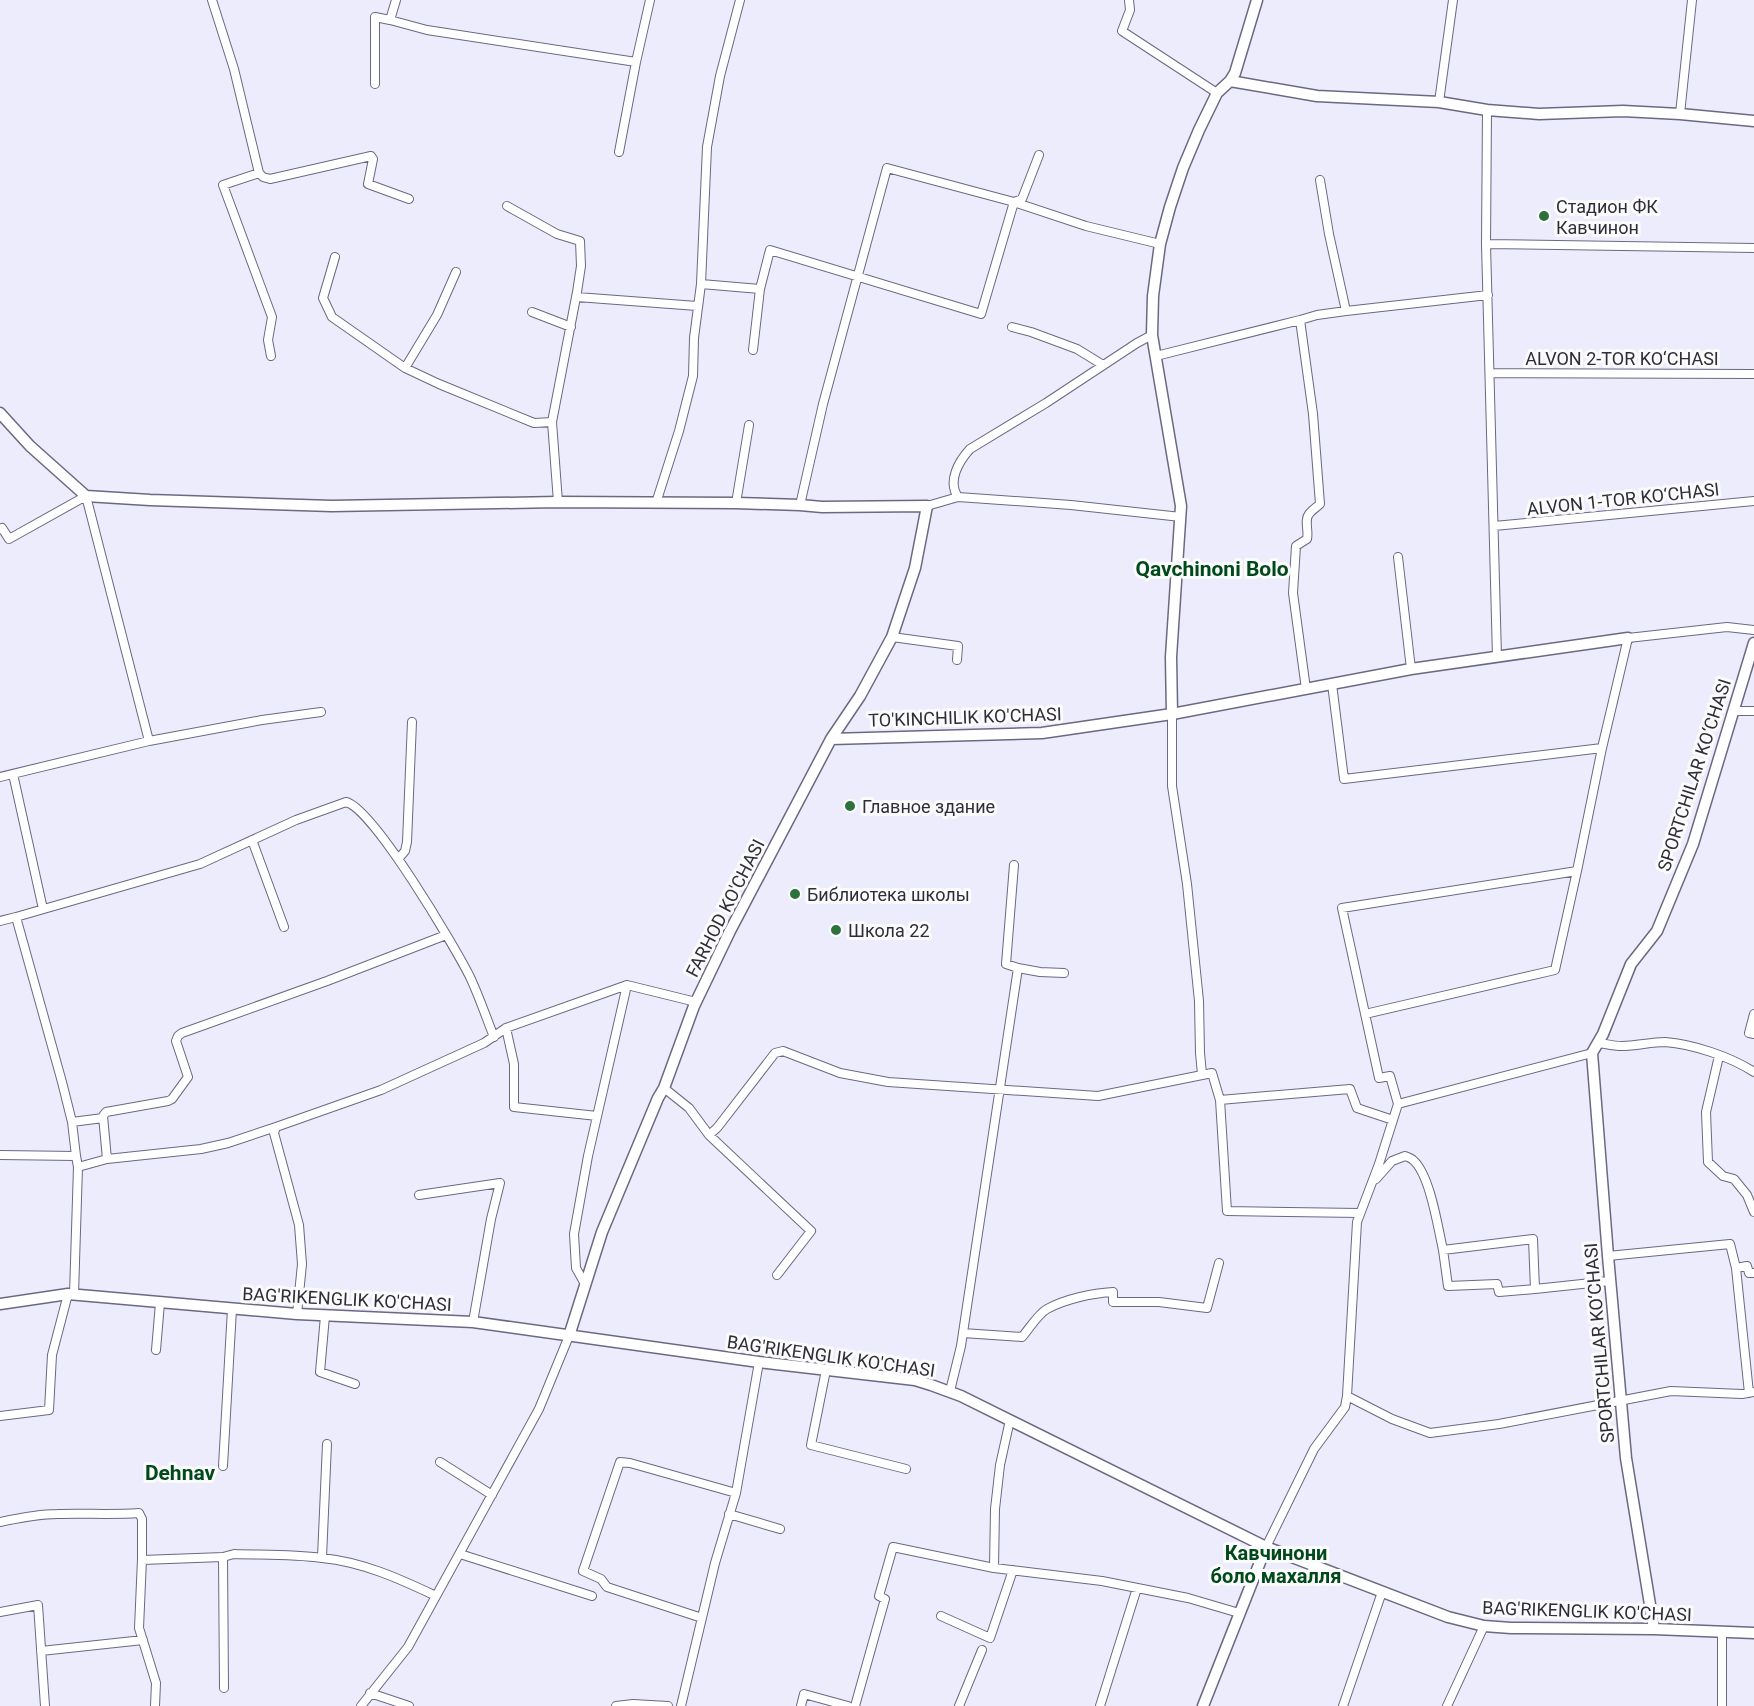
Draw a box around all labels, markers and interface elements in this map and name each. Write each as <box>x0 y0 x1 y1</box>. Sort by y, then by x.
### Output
place label: Стадион ФК Кавчинон <box>1556 196 1658 238</box>
marker: Стадион ФК Кавчинон <box>1537 209 1551 223</box>
street label: ALVON 2-TOR KO‘CHASI <box>1525 348 1719 369</box>
street label: ALVON 1-TOR KO‘CHASI <box>1526 478 1720 520</box>
district label: Qavchinoni Bolo <box>1135 557 1289 581</box>
street label: SPORTCHILAR KO‘CHASI <box>1653 676 1735 874</box>
street label: TO'KINCHILIK KO'CHASI <box>868 703 1062 731</box>
place label: Главное здание <box>862 796 995 817</box>
marker: Главное здание <box>843 799 857 813</box>
street label: FARHOD KO'CHASI <box>681 836 769 980</box>
place label: Библиотека школы <box>807 884 970 905</box>
marker: Библиотека школы <box>788 887 802 901</box>
place label: Школа 22 <box>848 920 930 941</box>
marker: Школа 22 <box>829 923 843 937</box>
street label: SPORTCHILAR KO‘CHASI <box>1580 1242 1618 1444</box>
street label: BAG'RIKENGLIK KO'CHASI <box>242 1283 452 1315</box>
street label: BAG'RIKENGLIK KO'CHASI <box>726 1331 936 1381</box>
district label: Dehnav <box>145 1461 215 1485</box>
district label: Кавчинони боло махалля <box>1211 1541 1341 1588</box>
street label: BAG'RIKENGLIK KO'CHASI <box>1482 1597 1692 1625</box>

